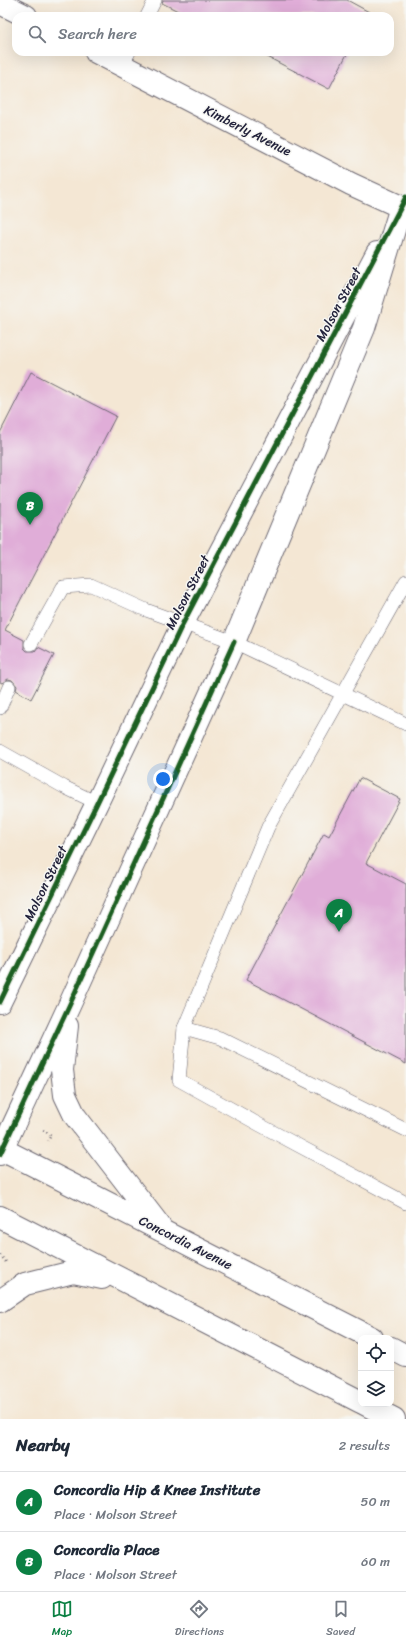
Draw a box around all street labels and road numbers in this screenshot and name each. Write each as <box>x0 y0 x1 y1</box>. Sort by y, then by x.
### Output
street label: Kimberly Avenue <box>200 98 296 162</box>
street label: Molson Street <box>309 262 368 346</box>
street label: Molson Street <box>159 550 216 634</box>
street label: Molson Street <box>17 841 74 925</box>
street label: Concordia Avenue <box>135 1209 237 1276</box>

